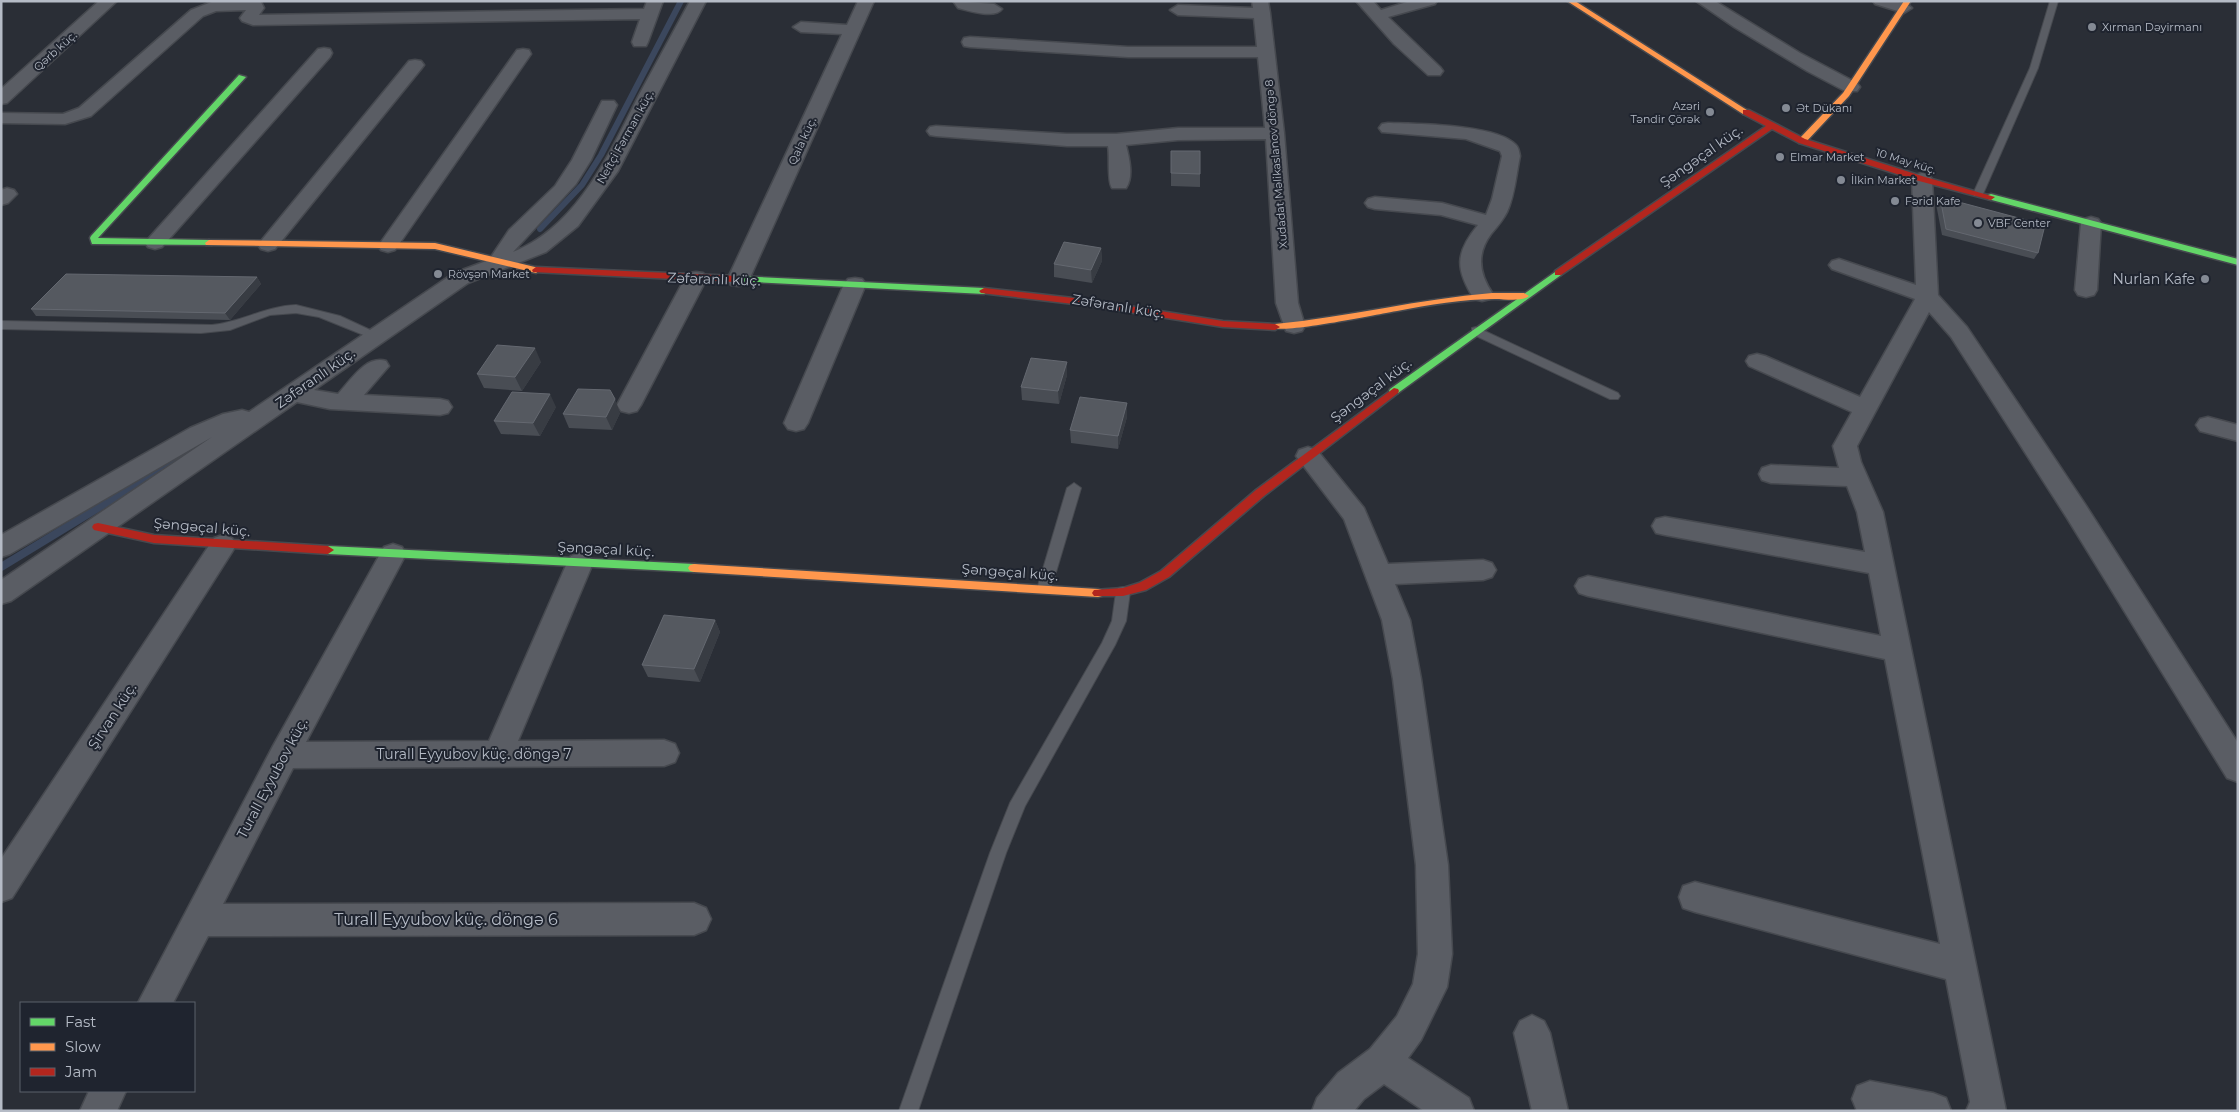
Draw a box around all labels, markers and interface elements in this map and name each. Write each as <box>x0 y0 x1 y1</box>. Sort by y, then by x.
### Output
place label: Xırman Dəyirmanı <box>2102 20 2202 34</box>
marker: Xırman Dəyirmanı <box>2086 21 2098 33</box>
street label: Qərb küç. <box>31 28 79 74</box>
street label: Xudadat Məlikaslanov döngə 8 <box>1262 79 1290 249</box>
street label: Neftçi Fərman küç. <box>594 88 656 186</box>
place label: Azəri Təndir Çörək <box>1631 99 1700 126</box>
place label: Ət Dükanı <box>1796 101 1852 115</box>
marker: Ət Dükanı <box>1780 102 1792 114</box>
marker: Azəri Təndir Çörək <box>1704 106 1716 118</box>
street label: Qala küç. <box>785 115 819 167</box>
street label: Şəngəçal küç. <box>1656 121 1746 191</box>
street label: 10 May küç. <box>1874 145 1938 177</box>
place label: Elmar Market <box>1790 150 1865 164</box>
marker: Elmar Market <box>1774 151 1786 163</box>
place label: İlkin Market <box>1851 173 1916 187</box>
marker: İlkin Market <box>1835 174 1847 186</box>
place label: Fərid Kafe <box>1905 194 1961 208</box>
marker: Fərid Kafe <box>1889 195 1901 207</box>
place label: VBF Center <box>1988 216 2051 230</box>
marker: VBF Center <box>1972 217 1984 229</box>
place label: Rövşən Market <box>448 267 530 281</box>
marker: Rövşən Market <box>432 268 444 280</box>
street label: Zəfəranlı küç. <box>667 268 761 290</box>
place label: Nurlan Kafe <box>2112 270 2195 288</box>
marker: Nurlan Kafe <box>2199 273 2211 285</box>
street label: Zəfəranlı küç. <box>1071 290 1165 322</box>
street label: Zəfəranlı küç. <box>272 344 358 412</box>
street label: Şəngəçal küç. <box>1327 354 1415 426</box>
street label: Şəngəçal küç. <box>153 514 251 540</box>
street label: Şəngəçal küç. <box>557 537 655 561</box>
street label: Şəngəçal küç. <box>961 560 1059 584</box>
street label: Şirvan küç. <box>84 679 140 753</box>
street label: Turall Eyyubov küç. <box>233 715 311 841</box>
street label: Turall Eyyubov küç. döngə 7 <box>376 745 572 763</box>
street label: Turall Eyyubov küç. döngə 6 <box>334 910 558 929</box>
legend <box>20 1002 195 1092</box>
text: Fast <box>65 1012 96 1031</box>
text: Slow <box>65 1037 101 1056</box>
text: Jam <box>64 1062 97 1081</box>

